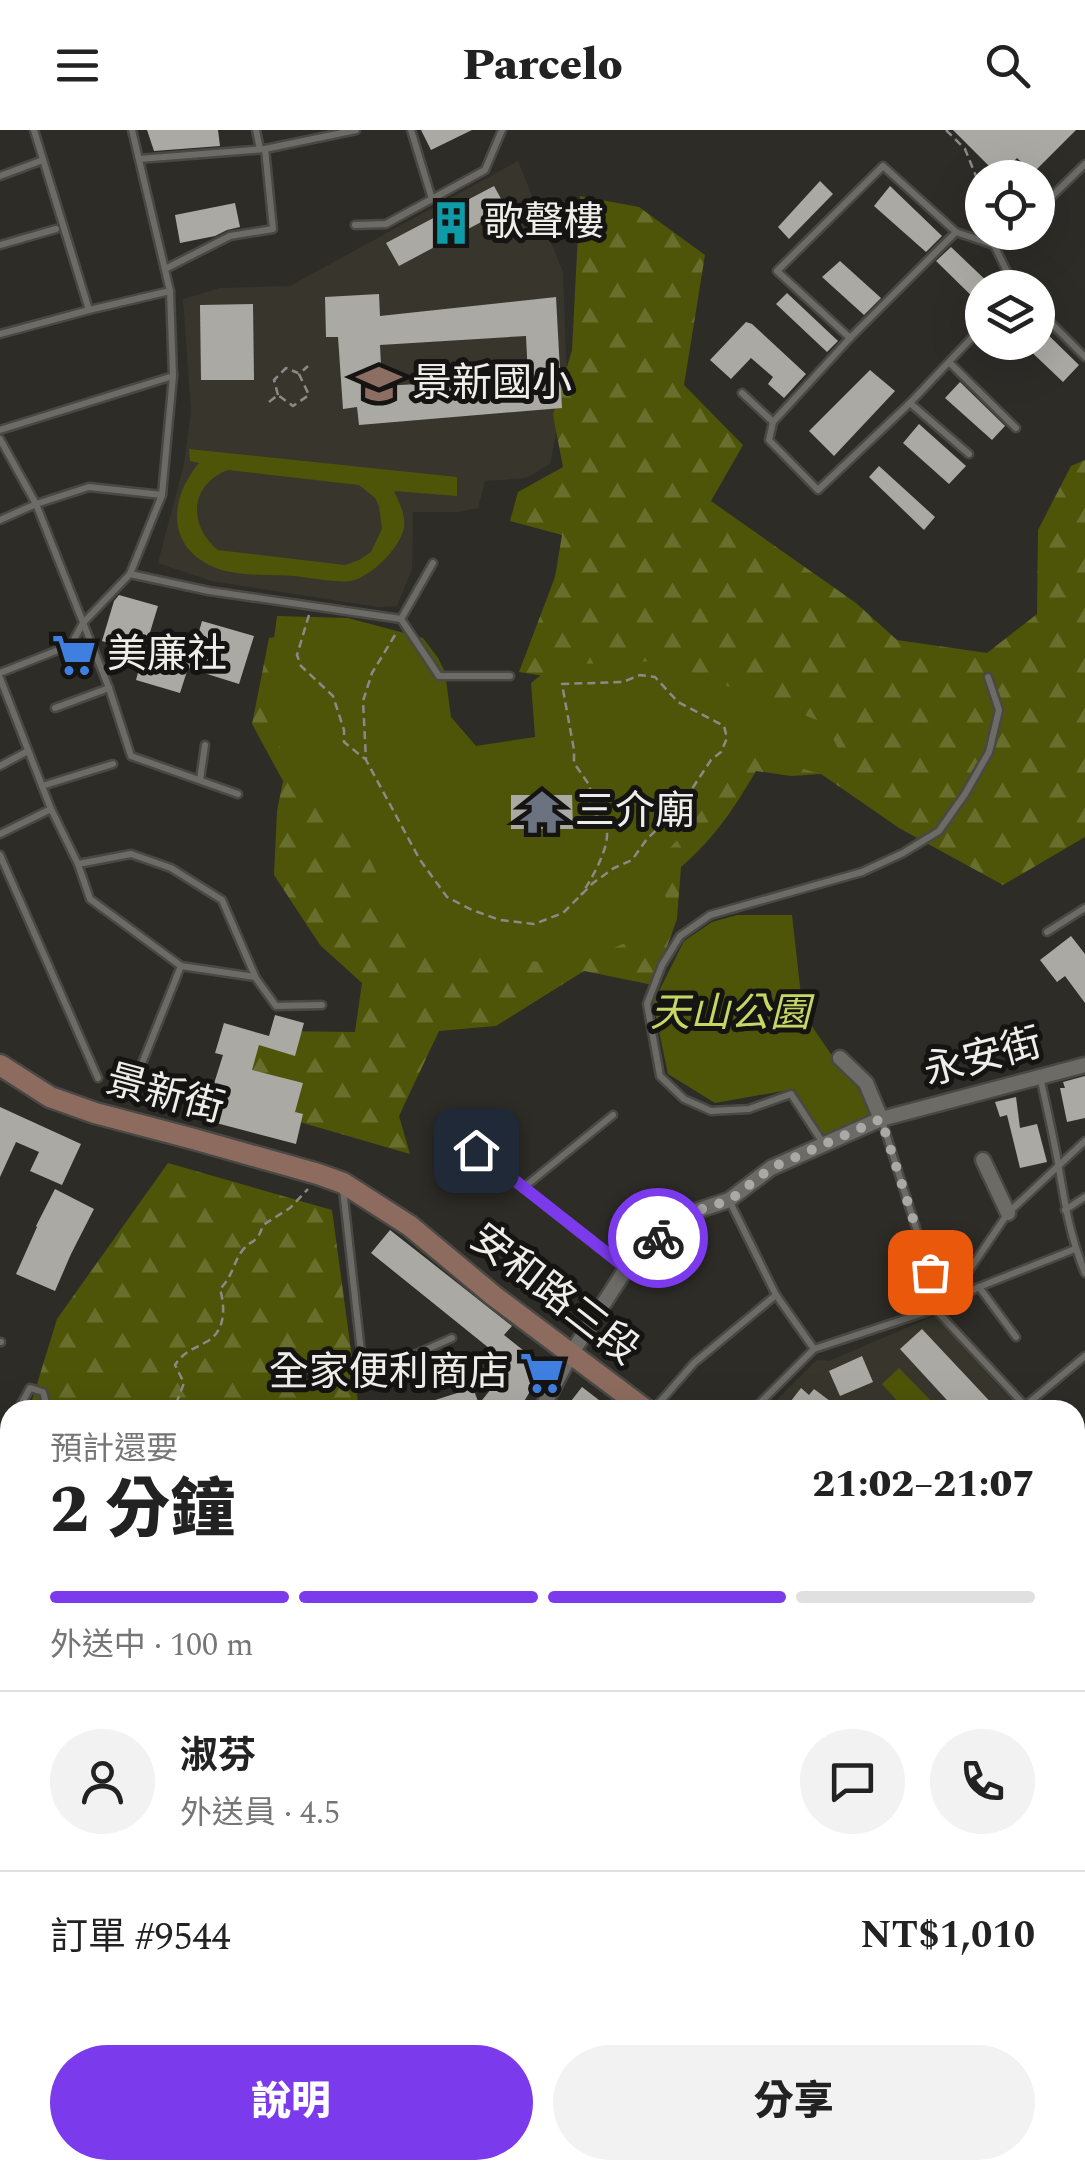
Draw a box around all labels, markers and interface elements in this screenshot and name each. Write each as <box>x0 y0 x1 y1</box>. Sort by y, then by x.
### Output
text: Parcelo <box>462 31 623 100</box>
icon: menu <box>50 38 105 93</box>
icon: search <box>980 38 1035 93</box>
map controls <box>965 160 1055 360</box>
button: locate <box>965 160 1055 250</box>
place label: 歌聲樓 <box>484 193 604 254</box>
building icon: 歌聲樓 <box>427 199 475 247</box>
button: layers <box>965 270 1055 360</box>
place label: 景新國小 <box>412 354 572 415</box>
school or university icon: 景新國小 <box>355 360 403 408</box>
place label: 美廉社 <box>107 625 227 686</box>
supermarket icon: 美廉社 <box>50 631 98 679</box>
place label: 三介廟 <box>575 782 695 843</box>
temple icon: 三介廟 <box>518 788 566 836</box>
park label: 天山公園 <box>650 984 815 1045</box>
street label: 永安街 <box>917 1013 1049 1103</box>
street label: 景新街 <box>99 1050 231 1140</box>
pin <box>434 1108 519 1193</box>
icon: home <box>449 1123 504 1178</box>
courier <box>608 1188 708 1288</box>
street label: 安和路三段 <box>456 1209 652 1381</box>
icon: bike <box>631 1211 686 1266</box>
pin <box>888 1230 973 1315</box>
icon: bag <box>903 1245 958 1300</box>
place label: 全家便利商店 <box>269 1343 509 1404</box>
supermarket icon: 全家便利商店 <box>518 1349 566 1397</box>
text: 預計還要 <box>50 1425 178 1474</box>
text: 21:02–21:07 <box>812 1456 1035 1514</box>
text: 2 分鐘 <box>50 1462 235 1561</box>
text: 外送中 · 100 m <box>50 1621 254 1670</box>
text: 淑芬 <box>180 1728 256 1786</box>
button: person <box>50 1729 155 1834</box>
button: chat <box>800 1729 905 1834</box>
button: phone <box>930 1729 1035 1834</box>
text: 外送員 · 4.5 <box>180 1789 340 1838</box>
text: NT$1,010 <box>861 1907 1035 1965</box>
text: 訂單 #9544 <box>50 1909 231 1967</box>
button: 說明 <box>50 2045 533 2160</box>
button: 分享 <box>553 2045 1035 2160</box>

